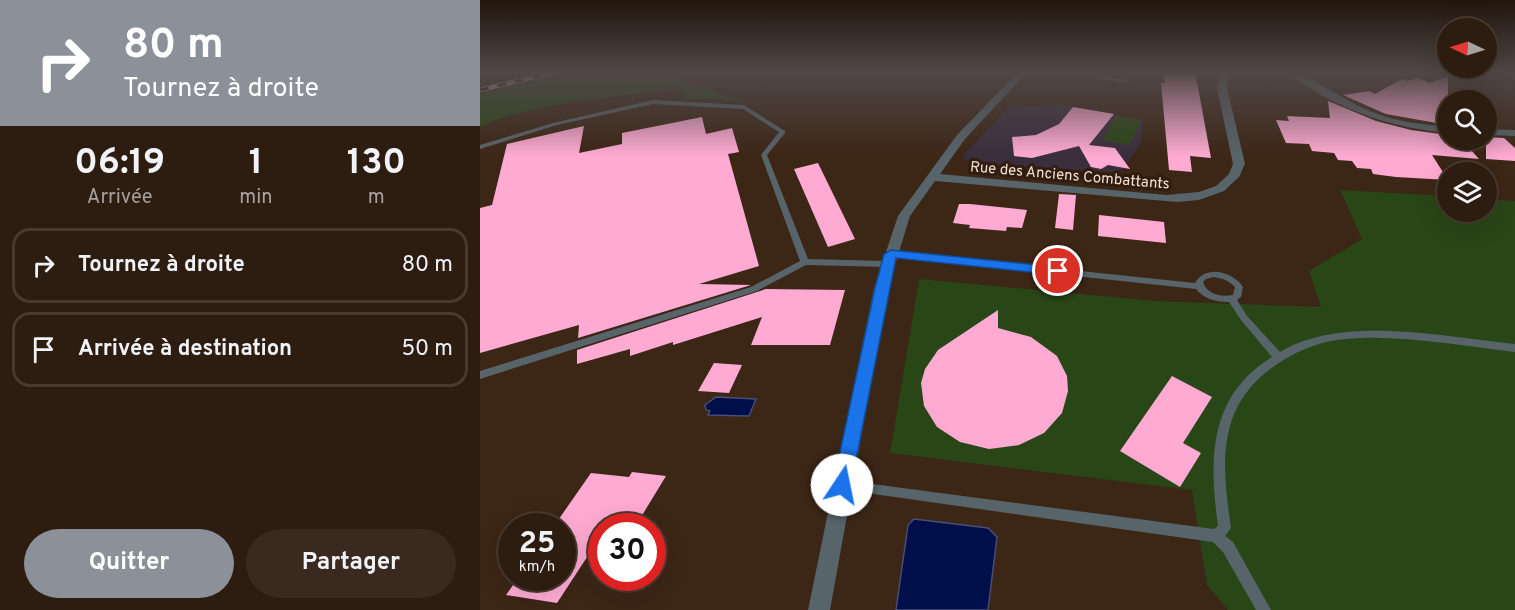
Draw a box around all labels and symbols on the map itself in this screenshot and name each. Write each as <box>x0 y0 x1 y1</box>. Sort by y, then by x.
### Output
north arrow <box>1437 18 1497 78</box>
street label: Rue des Anciens Combattants <box>969 158 1170 195</box>
pin <box>1032 245 1083 296</box>
position arrow <box>810 453 874 517</box>
speed limit sign: 30 <box>588 513 666 591</box>

